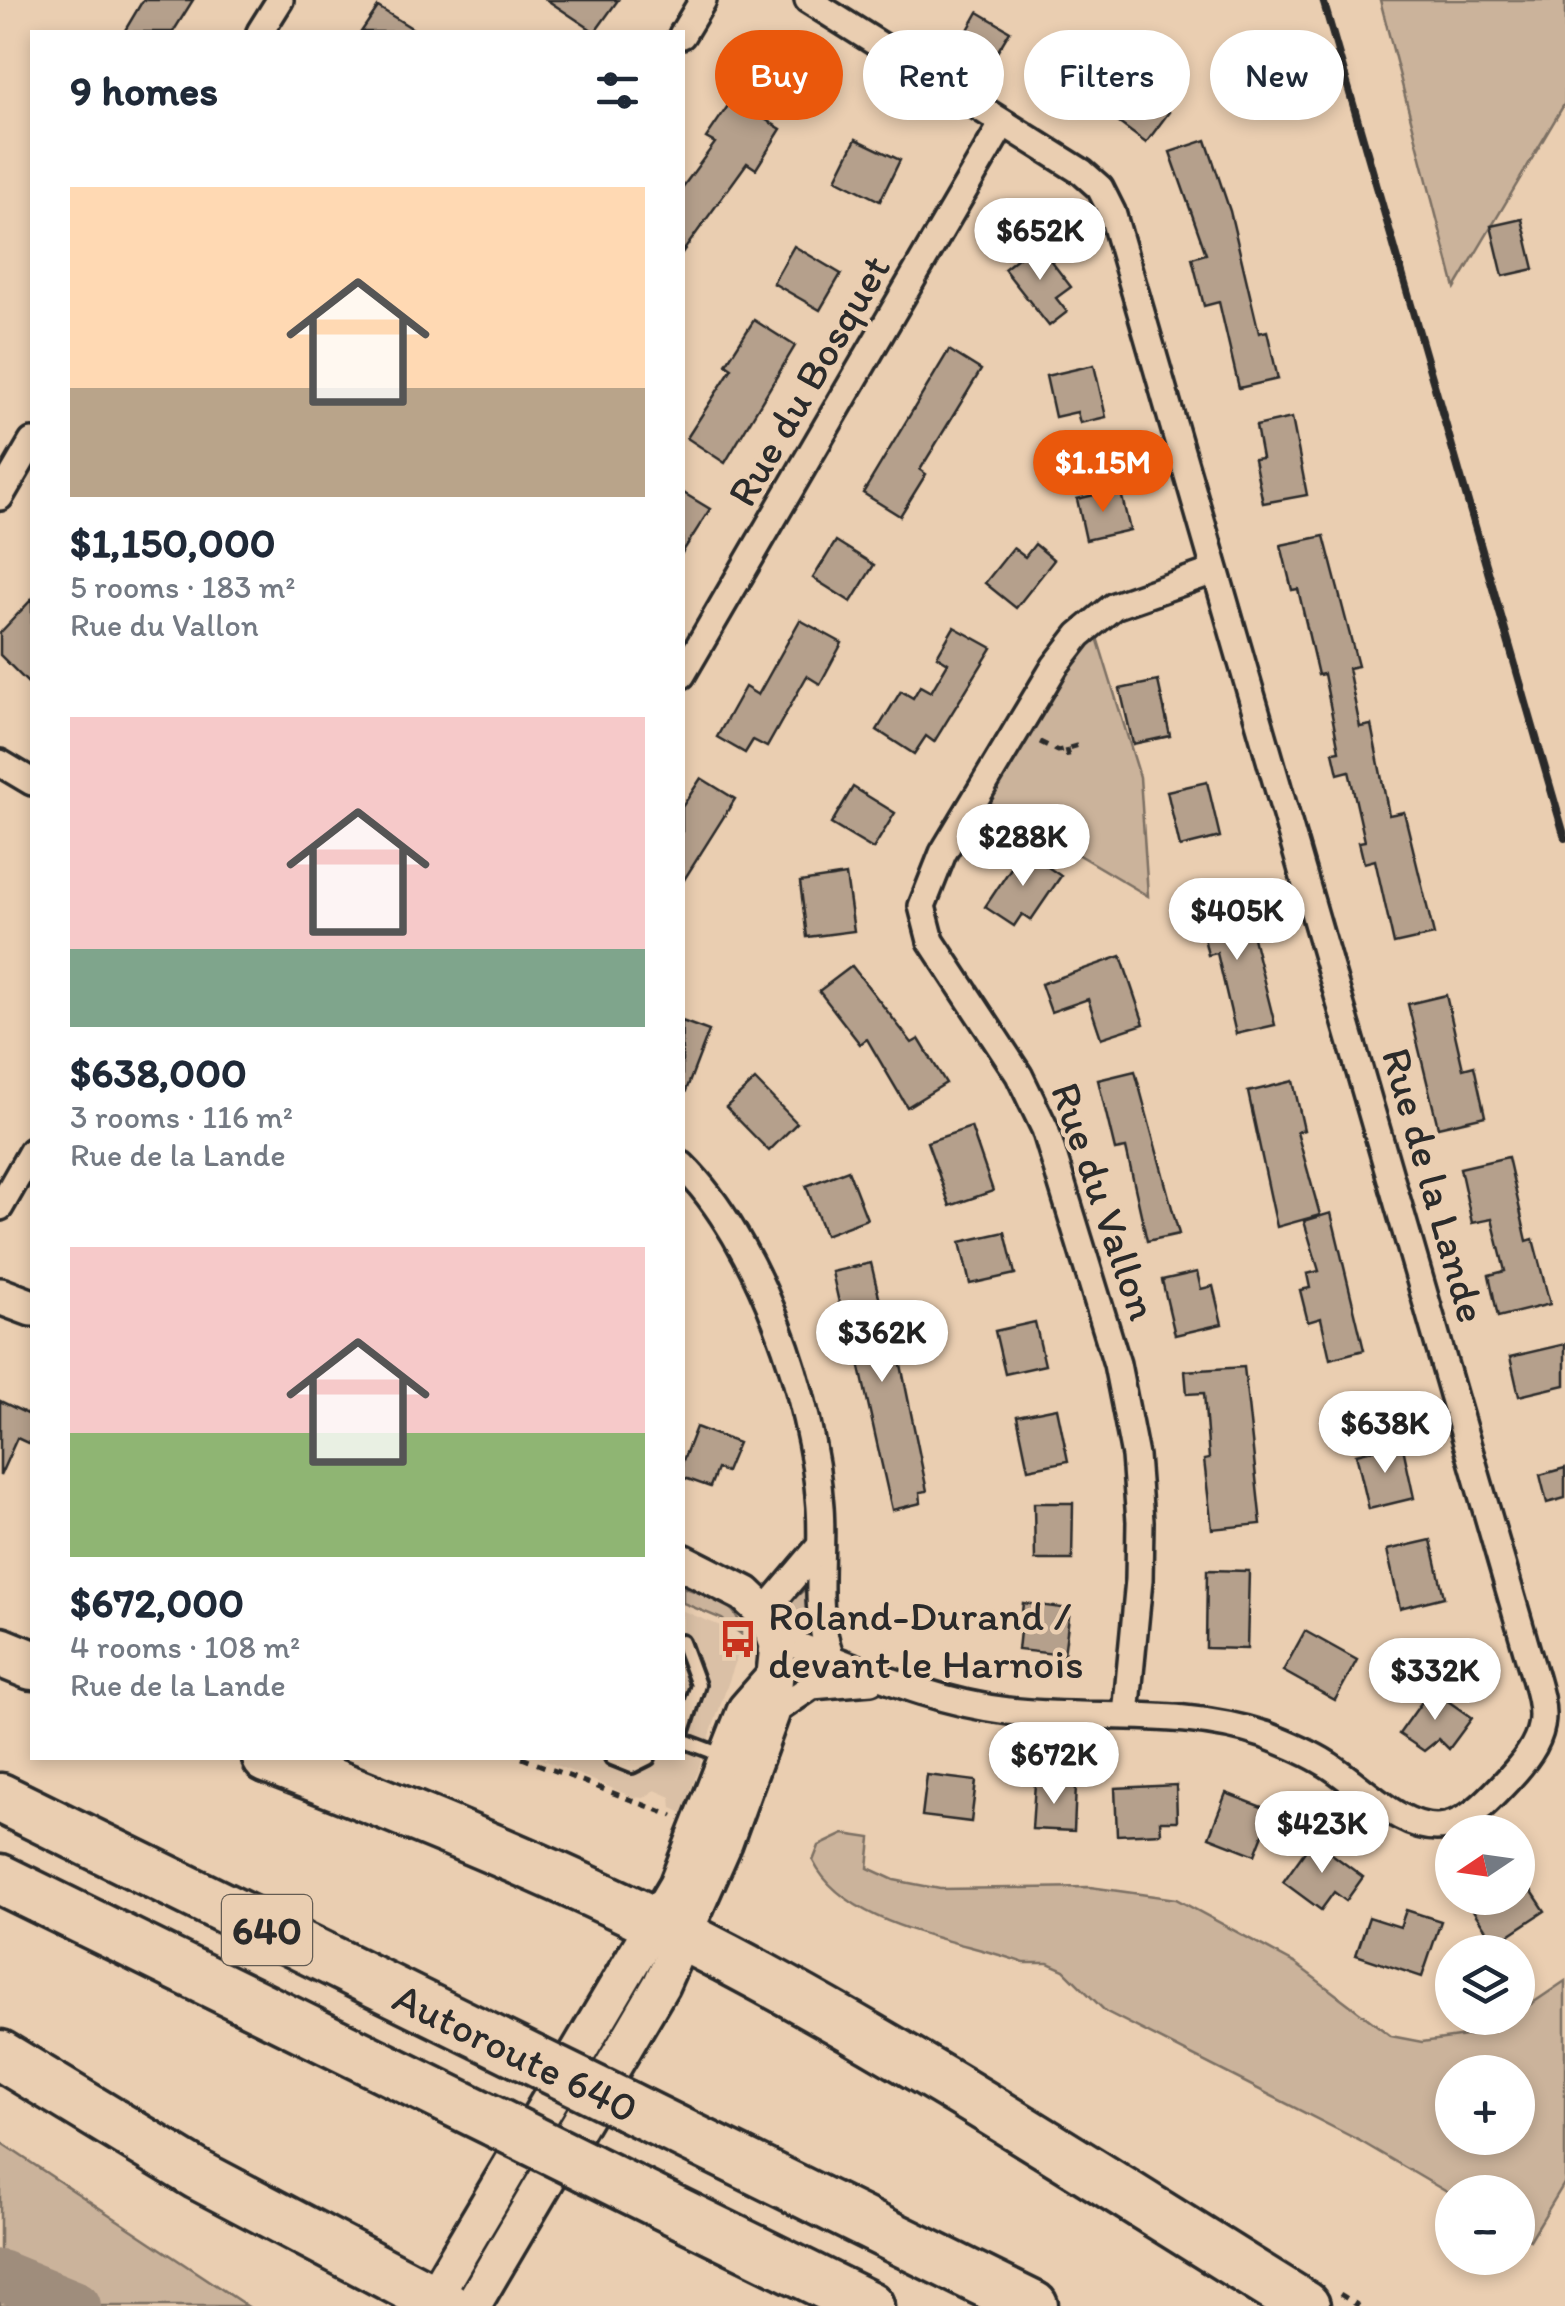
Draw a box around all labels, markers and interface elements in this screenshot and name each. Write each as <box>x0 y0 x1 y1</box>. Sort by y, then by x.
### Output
chip: Buy <box>715 30 843 120</box>
chip: Rent <box>863 30 1004 120</box>
chip: Filters <box>1024 30 1190 120</box>
chip: New <box>1210 30 1344 120</box>
icon: filters <box>590 63 645 118</box>
text: 9 homes <box>70 65 218 116</box>
pin: $652K <box>970 198 1110 283</box>
text: $652K <box>996 211 1084 249</box>
street label: Rue du Bosquet <box>716 245 901 515</box>
icon: home <box>268 252 448 432</box>
pin: $1.15M <box>1022 430 1184 515</box>
text: $1.15M <box>1055 443 1151 481</box>
text: $1,150,000 <box>70 517 276 568</box>
text: 5 rooms · 183 m² <box>70 568 296 606</box>
text: Rue du Vallon <box>70 606 259 644</box>
icon: home <box>268 782 448 962</box>
pin: $288K <box>953 804 1093 889</box>
text: $288K <box>979 817 1067 855</box>
pin: $405K <box>1167 878 1307 963</box>
text: $405K <box>1191 891 1283 929</box>
street label: Rue de la Lande <box>1371 1042 1498 1328</box>
text: $638,000 <box>70 1047 247 1098</box>
street label: Rue du Vallon <box>1040 1076 1169 1327</box>
text: 3 rooms · 116 m² <box>70 1098 293 1136</box>
text: Rue de la Lande <box>70 1136 286 1174</box>
pin: $362K <box>812 1300 952 1385</box>
icon: home <box>268 1312 448 1492</box>
text: $362K <box>838 1313 926 1351</box>
pin: $638K <box>1315 1391 1455 1476</box>
text: $638K <box>1341 1404 1429 1442</box>
text: $672,000 <box>70 1577 244 1628</box>
place label: Roland-Durand / devant le Harnois <box>768 1590 1084 1689</box>
bus stop icon: Roland-Durand / devant le Harnois <box>717 1618 759 1660</box>
text: 4 rooms · 108 m² <box>70 1628 300 1666</box>
pin: $332K <box>1365 1638 1505 1723</box>
text: $332K <box>1391 1651 1479 1689</box>
text: Rue de la Lande <box>70 1666 286 1704</box>
pin: $672K <box>984 1722 1124 1807</box>
text: $672K <box>1011 1735 1097 1773</box>
pin: $423K <box>1252 1791 1392 1876</box>
text: $423K <box>1277 1804 1367 1842</box>
north arrow <box>1435 1815 1535 1915</box>
map controls <box>1435 1815 1535 2275</box>
road number: 640 <box>222 1895 312 1965</box>
button: layers <box>1435 1935 1535 2035</box>
street label: Autoroute 640 <box>385 1971 646 2134</box>
button: + <box>1435 2055 1535 2155</box>
button: − <box>1435 2175 1535 2275</box>

